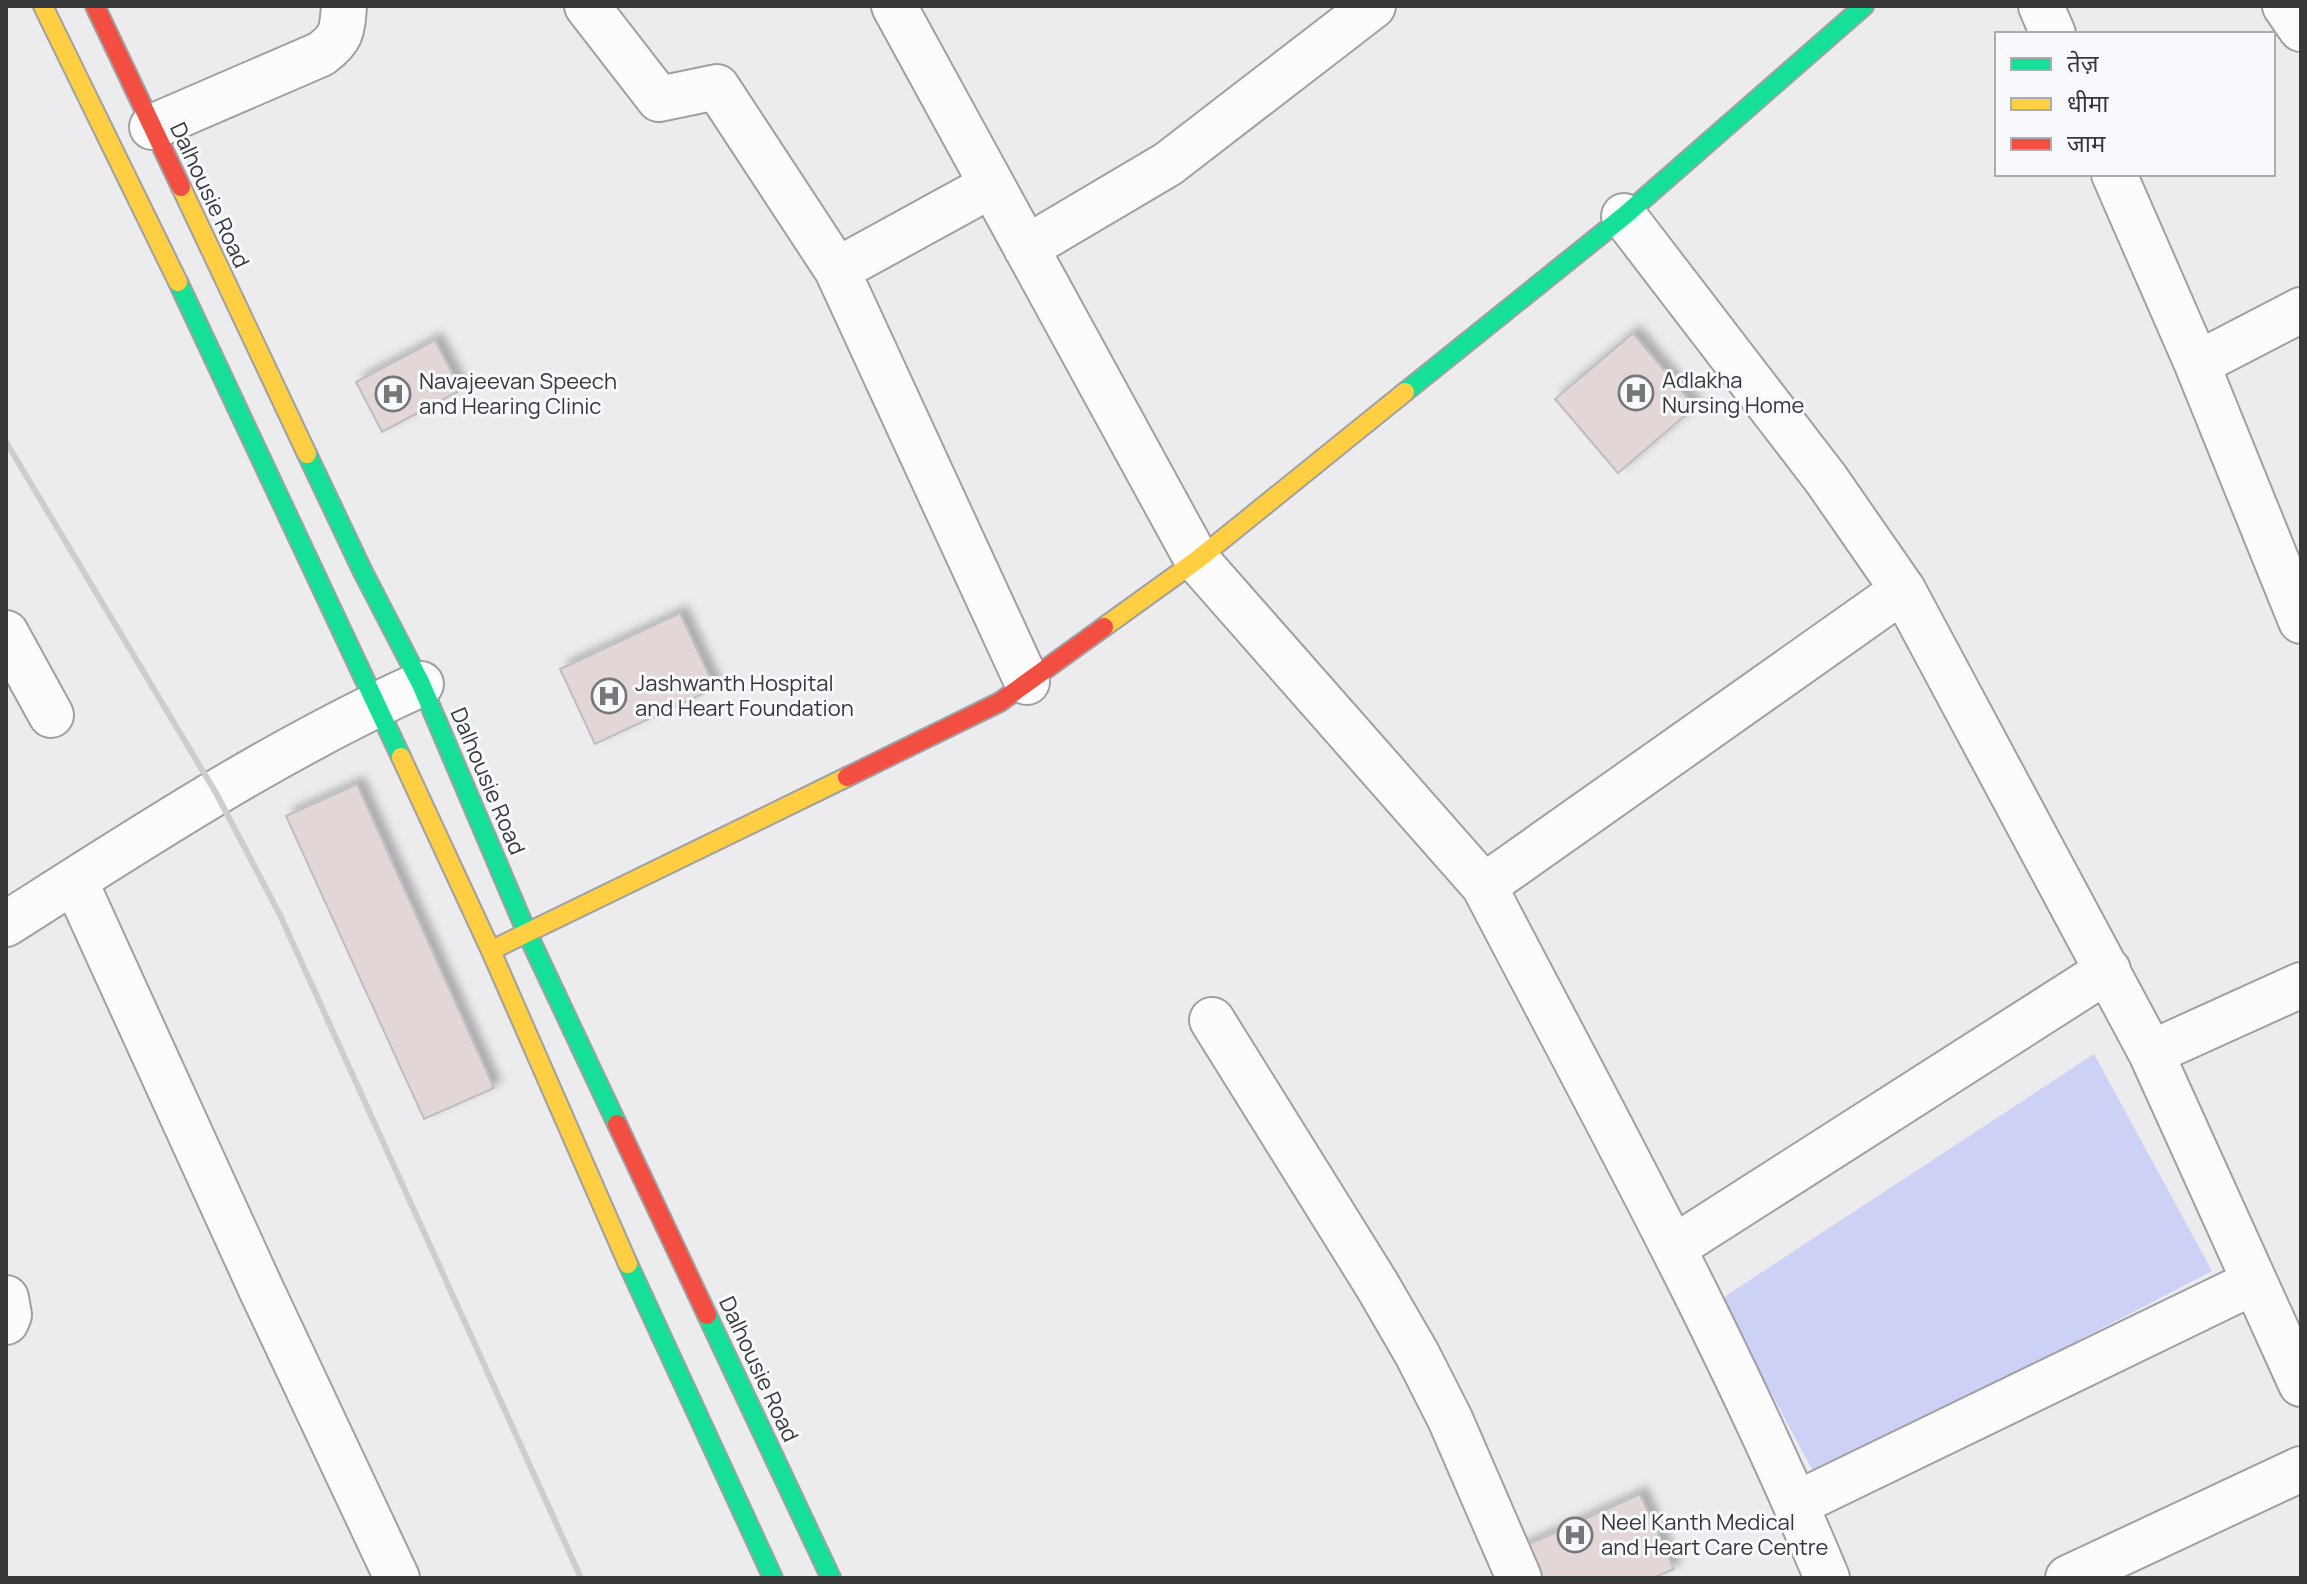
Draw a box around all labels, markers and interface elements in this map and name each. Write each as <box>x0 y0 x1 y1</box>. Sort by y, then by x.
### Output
legend <box>1995 32 2275 176</box>
text: तेज़ <box>2067 46 2100 79</box>
text: धीमा <box>2067 86 2109 119</box>
street label: Dalhousie Road <box>163 117 257 273</box>
text: जाम <box>2067 126 2106 159</box>
place label: Adlakha Nursing Home <box>1662 365 1804 420</box>
place label: Navajeevan Speech and Hearing Clinic <box>419 366 617 421</box>
hospital icon: Adlakha Nursing Home <box>1617 374 1655 412</box>
hospital icon: Navajeevan Speech and Hearing Clinic <box>374 375 412 413</box>
place label: Jashwanth Hospital and Heart Foundation <box>635 668 854 723</box>
hospital icon: Jashwanth Hospital and Heart Foundation <box>590 677 628 715</box>
street label: Dalhousie Road <box>443 703 533 859</box>
street label: Dalhousie Road <box>712 1291 806 1447</box>
place label: Neel Kanth Medical and Heart Care Centre <box>1601 1507 1829 1562</box>
hospital icon: Neel Kanth Medical and Heart Care Centre <box>1556 1516 1594 1554</box>

